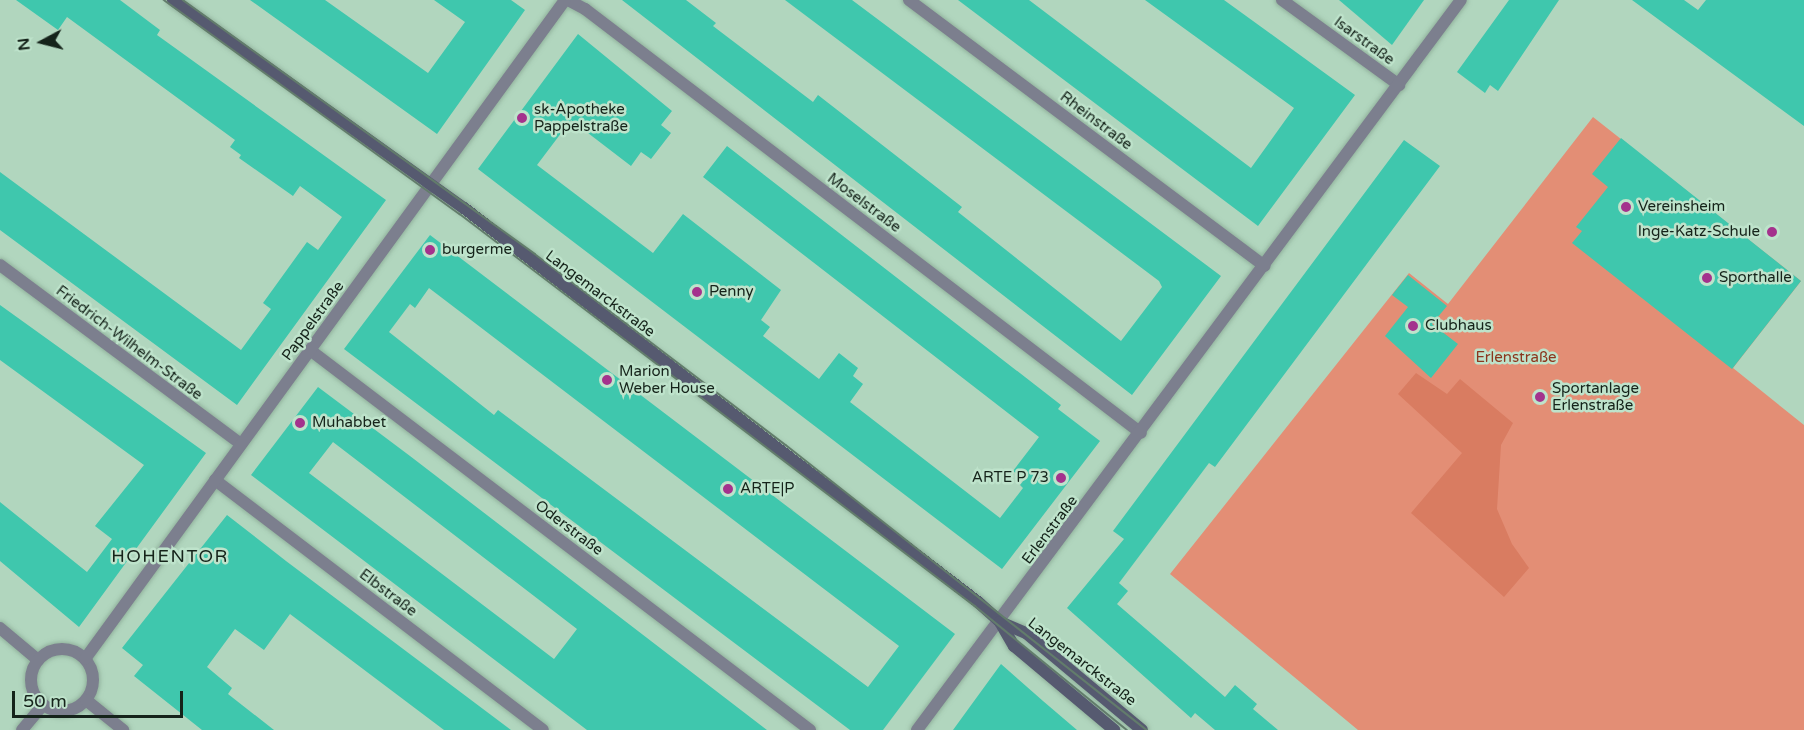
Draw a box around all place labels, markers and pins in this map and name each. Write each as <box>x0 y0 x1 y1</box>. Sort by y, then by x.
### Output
place label: sk-Apotheke Pappelstraße <box>534 100 628 135</box>
marker: sk-Apotheke Pappelstraße <box>515 111 529 125</box>
place label: Vereinsheim <box>1638 198 1725 216</box>
marker: Vereinsheim <box>1619 200 1633 214</box>
place label: Inge-Katz-Schule <box>1638 223 1760 241</box>
marker: Inge-Katz-Schule <box>1765 225 1779 239</box>
place label: burgerme <box>442 241 512 259</box>
marker: burgerme <box>423 243 437 257</box>
place label: Sporthalle <box>1719 269 1792 287</box>
marker: Sporthalle <box>1700 271 1714 285</box>
place label: Penny <box>709 283 754 301</box>
marker: Penny <box>690 285 704 299</box>
place label: Clubhaus <box>1425 317 1492 335</box>
marker: Clubhaus <box>1406 319 1420 333</box>
place label: Marion Weber House <box>619 362 715 397</box>
marker: Marion Weber House <box>600 373 614 387</box>
place label: Sportanlage Erlenstraße <box>1552 379 1639 414</box>
marker: Sportanlage Erlenstraße <box>1533 390 1547 404</box>
place label: Muhabbet <box>312 414 386 432</box>
marker: Muhabbet <box>293 416 307 430</box>
place label: ARTE P 73 <box>972 469 1049 487</box>
marker: ARTE P 73 <box>1054 471 1068 485</box>
place label: ARTE|P <box>740 480 794 498</box>
marker: ARTE|P <box>721 482 735 496</box>

